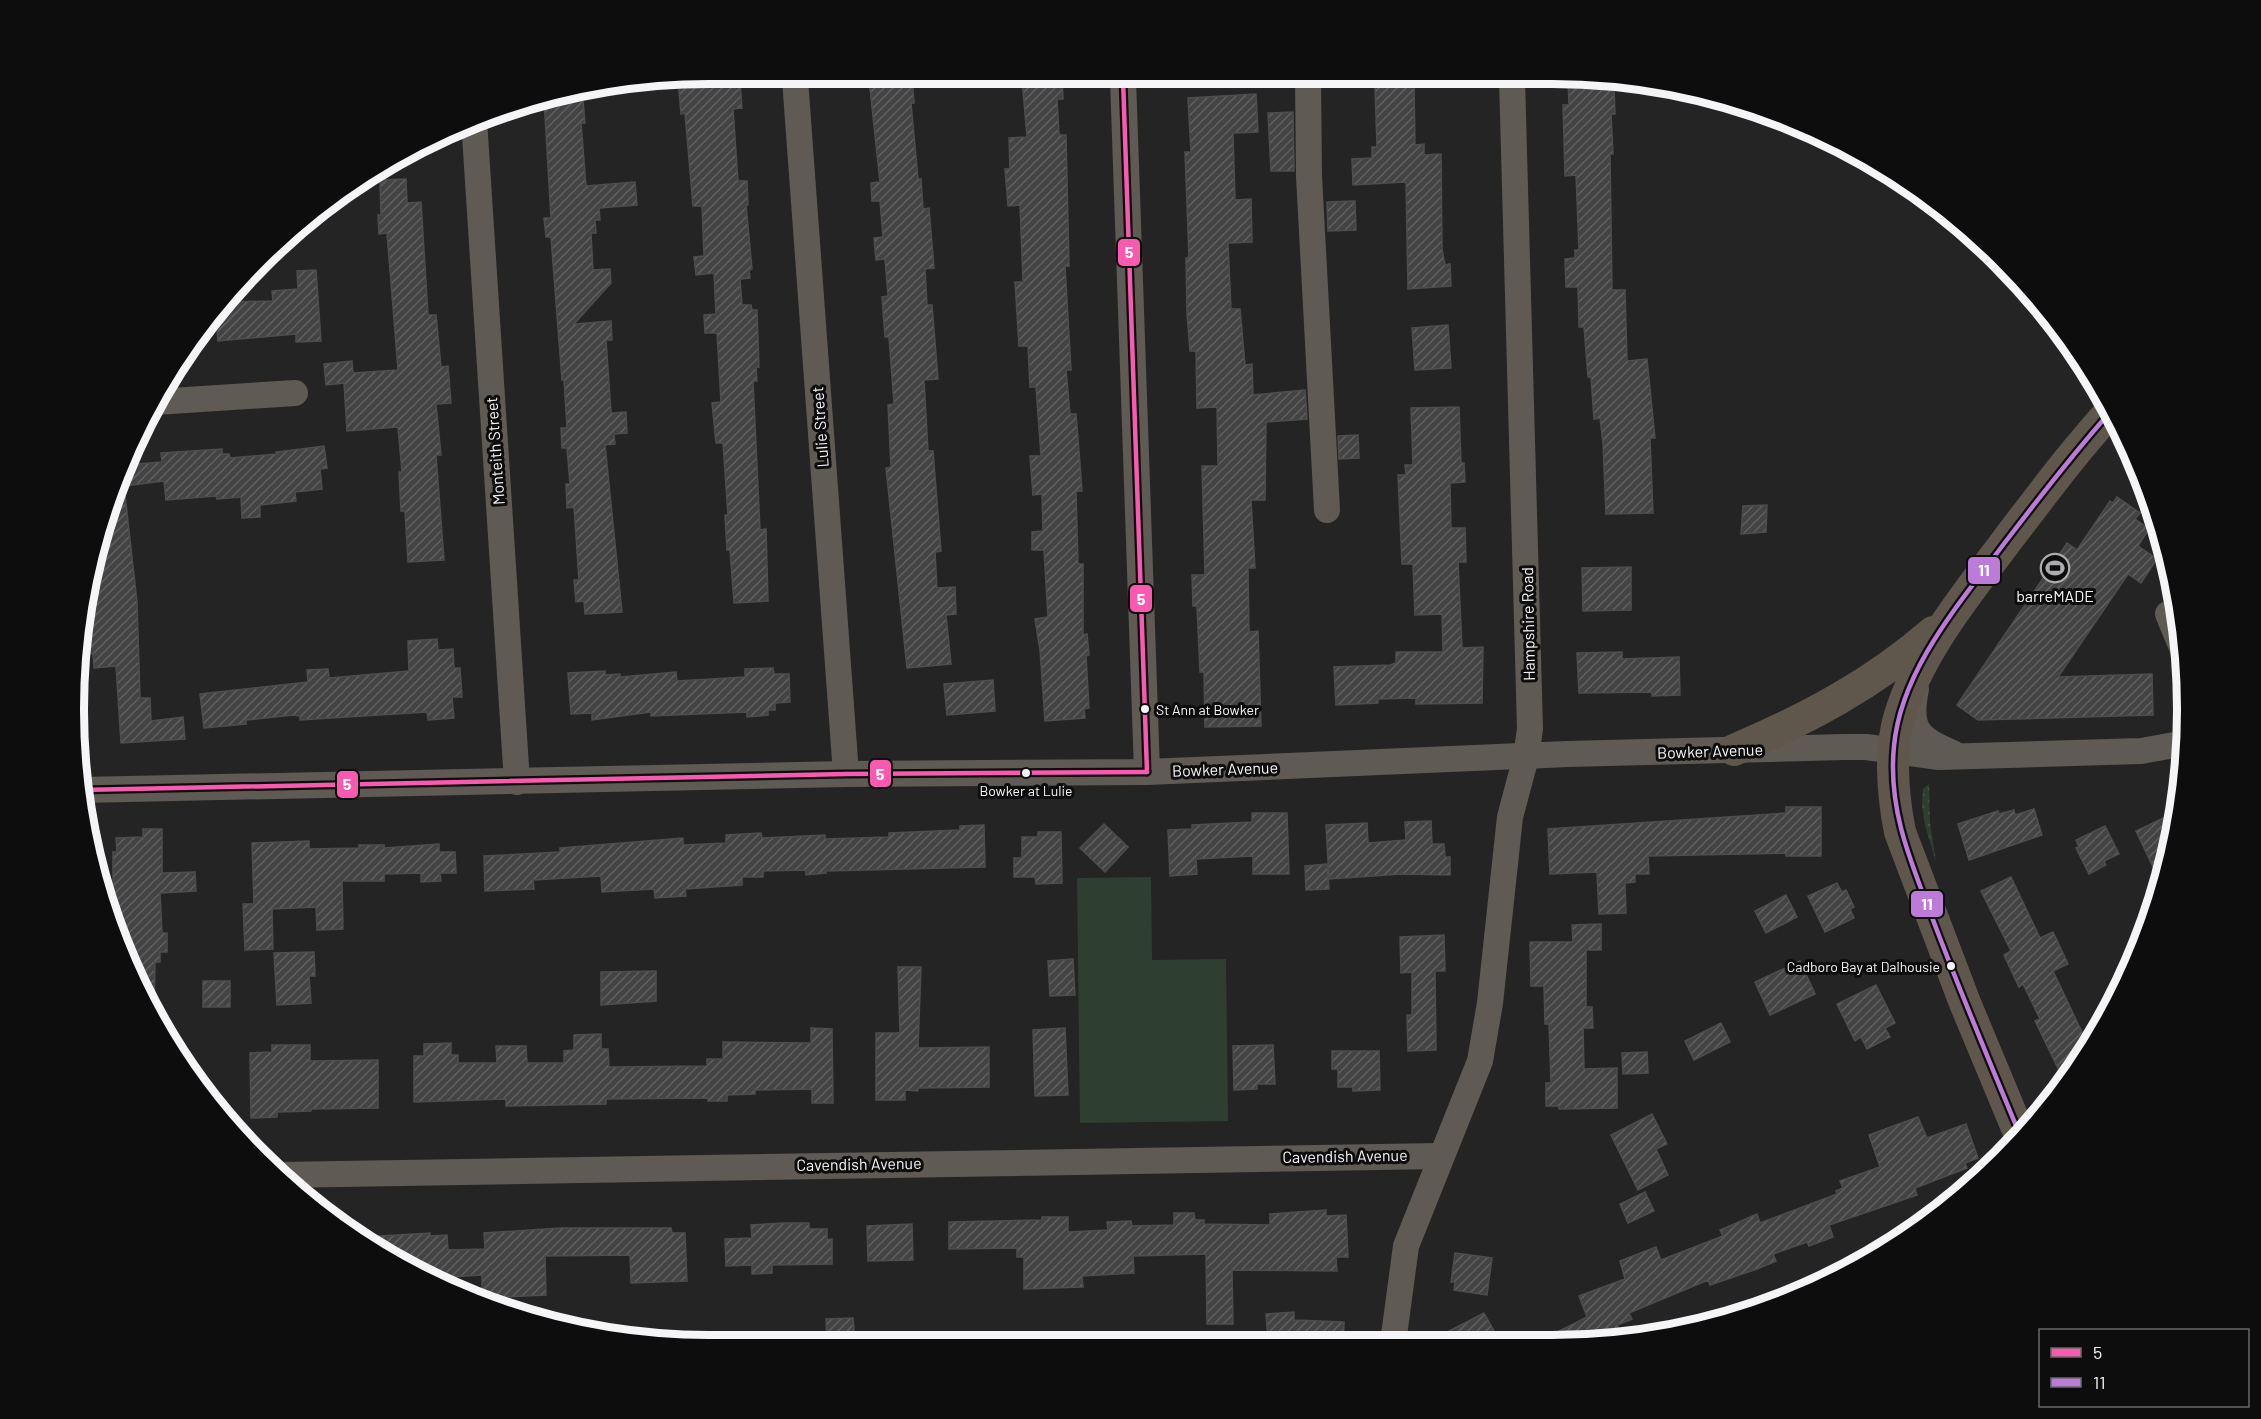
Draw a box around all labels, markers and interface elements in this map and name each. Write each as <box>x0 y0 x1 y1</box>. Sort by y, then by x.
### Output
line badge: 5 <box>1117 238 1141 267</box>
text: 5 <box>1125 242 1134 261</box>
street label: Lulie Street <box>807 386 832 468</box>
street label: Monteith Street <box>481 396 508 506</box>
sports icon: barreMADE <box>2039 552 2071 584</box>
line badge: 11 <box>1967 556 2001 585</box>
text: 11 <box>1978 560 1990 579</box>
street label: Hampshire Road <box>1517 567 1538 681</box>
line badge: 5 <box>1129 584 1153 613</box>
place label: barreMADE <box>2016 586 2094 605</box>
text: 5 <box>1137 589 1146 608</box>
place label: St Ann at Bowker <box>1156 701 1259 718</box>
marker: St Ann at Bowker <box>1139 703 1151 715</box>
street label: Bowker Avenue <box>1657 739 1763 762</box>
street label: Bowker Avenue <box>1172 757 1278 780</box>
line badge: 5 <box>869 759 892 788</box>
text: 5 <box>876 764 885 783</box>
marker: Bowker at Lulie <box>1020 767 1032 779</box>
line badge: 5 <box>336 770 359 799</box>
text: 5 <box>343 774 352 793</box>
place label: Bowker at Lulie <box>979 782 1073 799</box>
line badge: 11 <box>1910 890 1944 918</box>
text: 11 <box>1921 894 1933 913</box>
place label: Cadboro Bay at Dalhousie <box>1787 958 1940 975</box>
marker: Cadboro Bay at Dalhousie <box>1945 960 1957 972</box>
street label: Cavendish Avenue <box>1282 1145 1408 1166</box>
street label: Cavendish Avenue <box>796 1153 922 1174</box>
legend <box>2039 1329 2249 1407</box>
text: 5 <box>2093 1341 2102 1363</box>
text: 11 <box>2093 1371 2106 1393</box>

